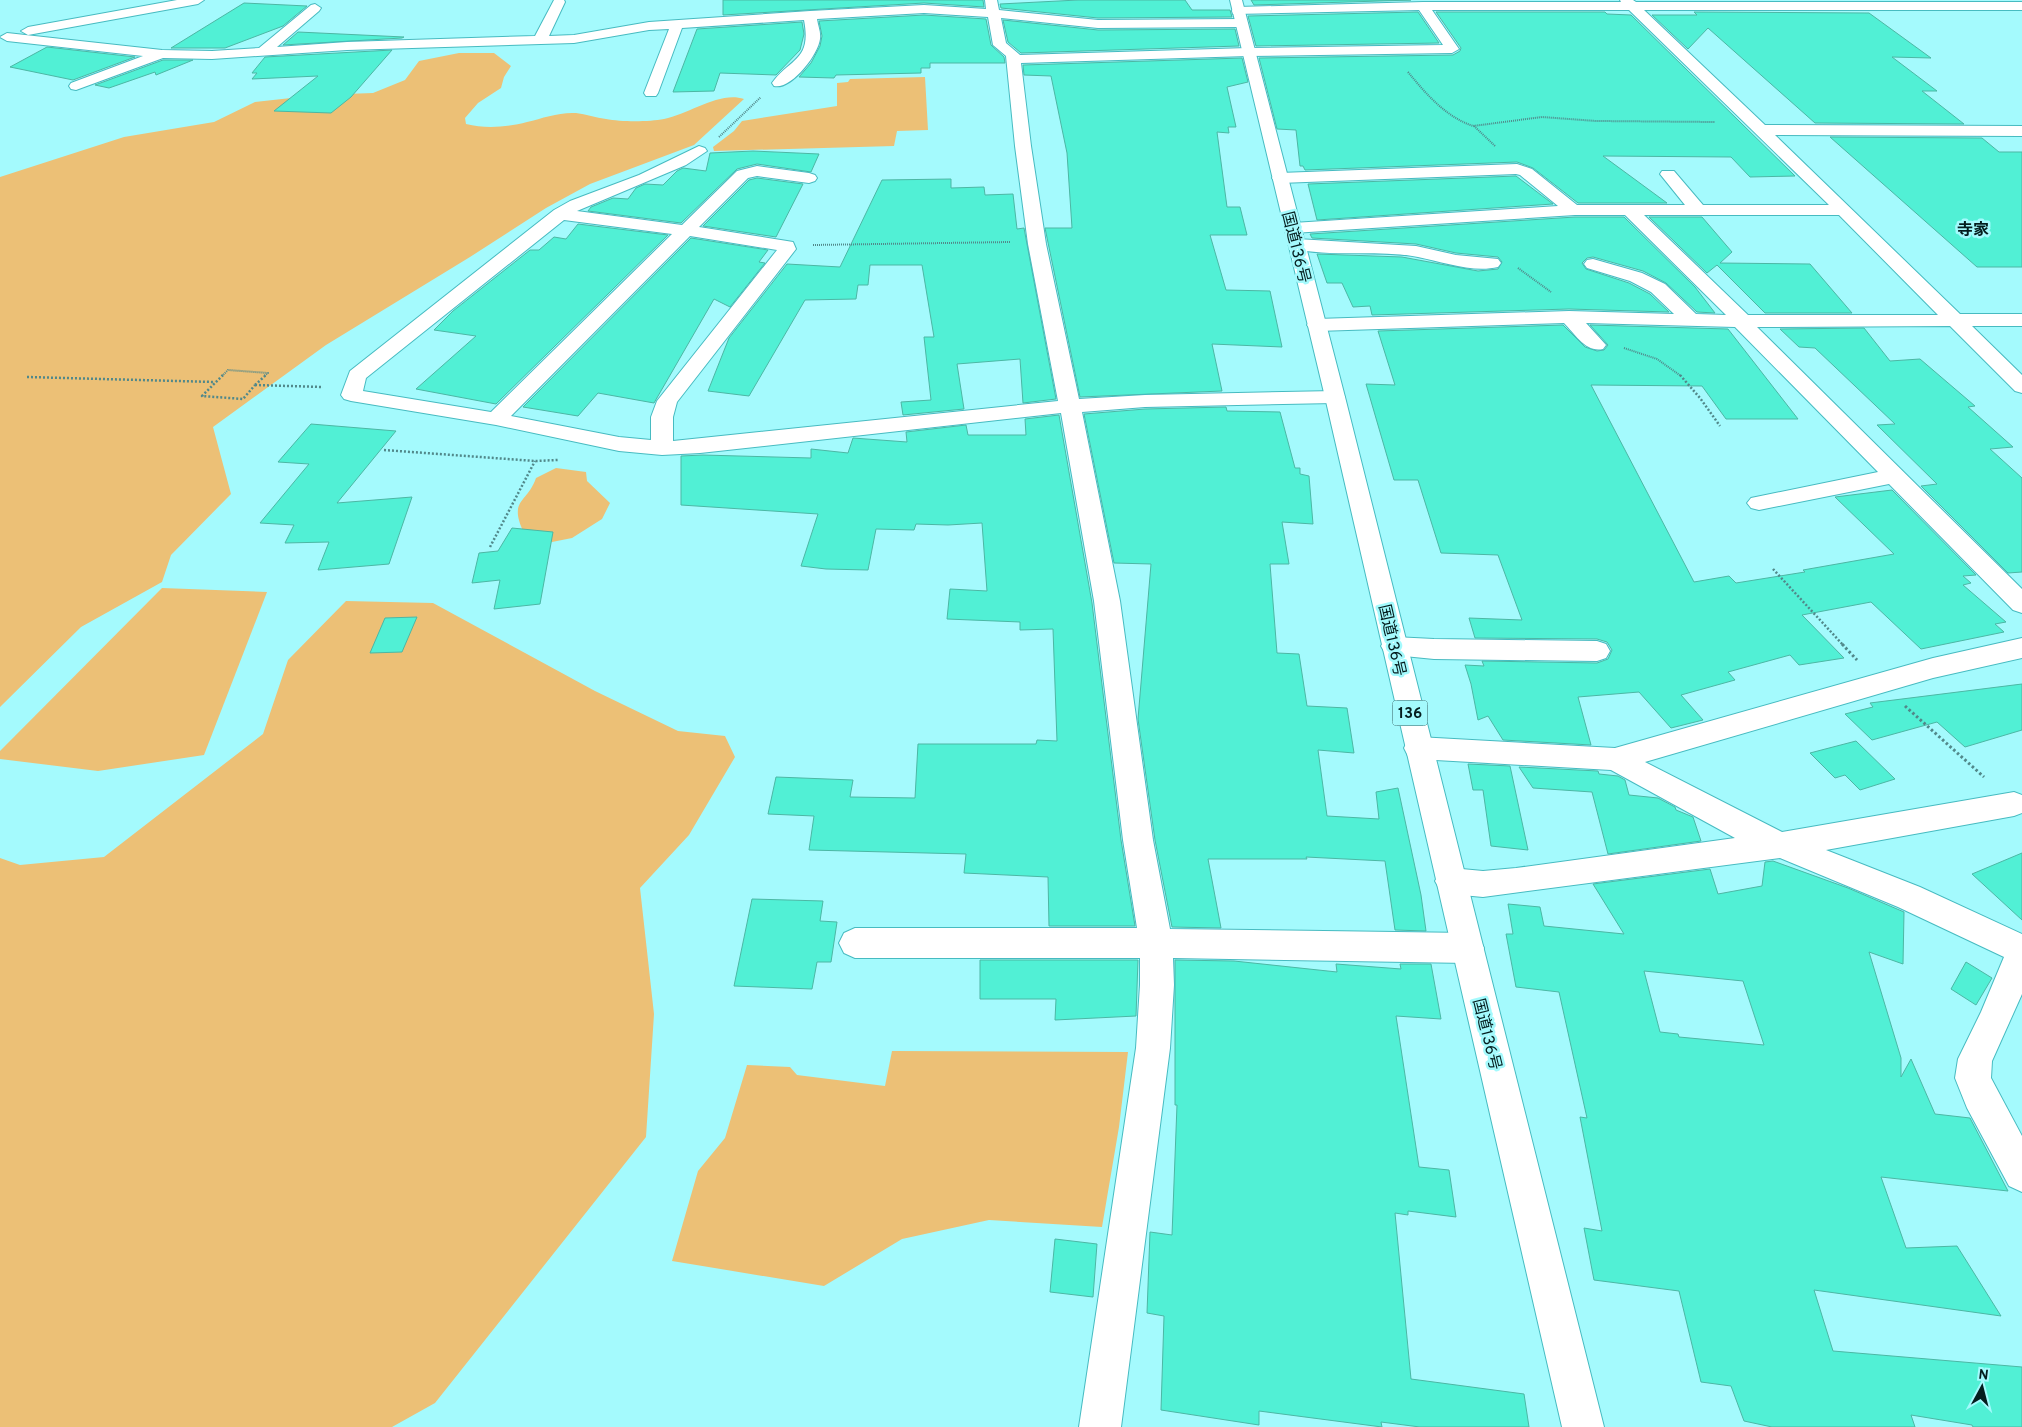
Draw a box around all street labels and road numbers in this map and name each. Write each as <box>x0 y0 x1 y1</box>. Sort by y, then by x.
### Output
street label: 国道136号 <box>1277 210 1314 285</box>
street label: 国道136号 <box>1373 603 1409 678</box>
road number: 136 <box>1392 700 1428 726</box>
street label: 国道136号 <box>1468 997 1505 1072</box>

